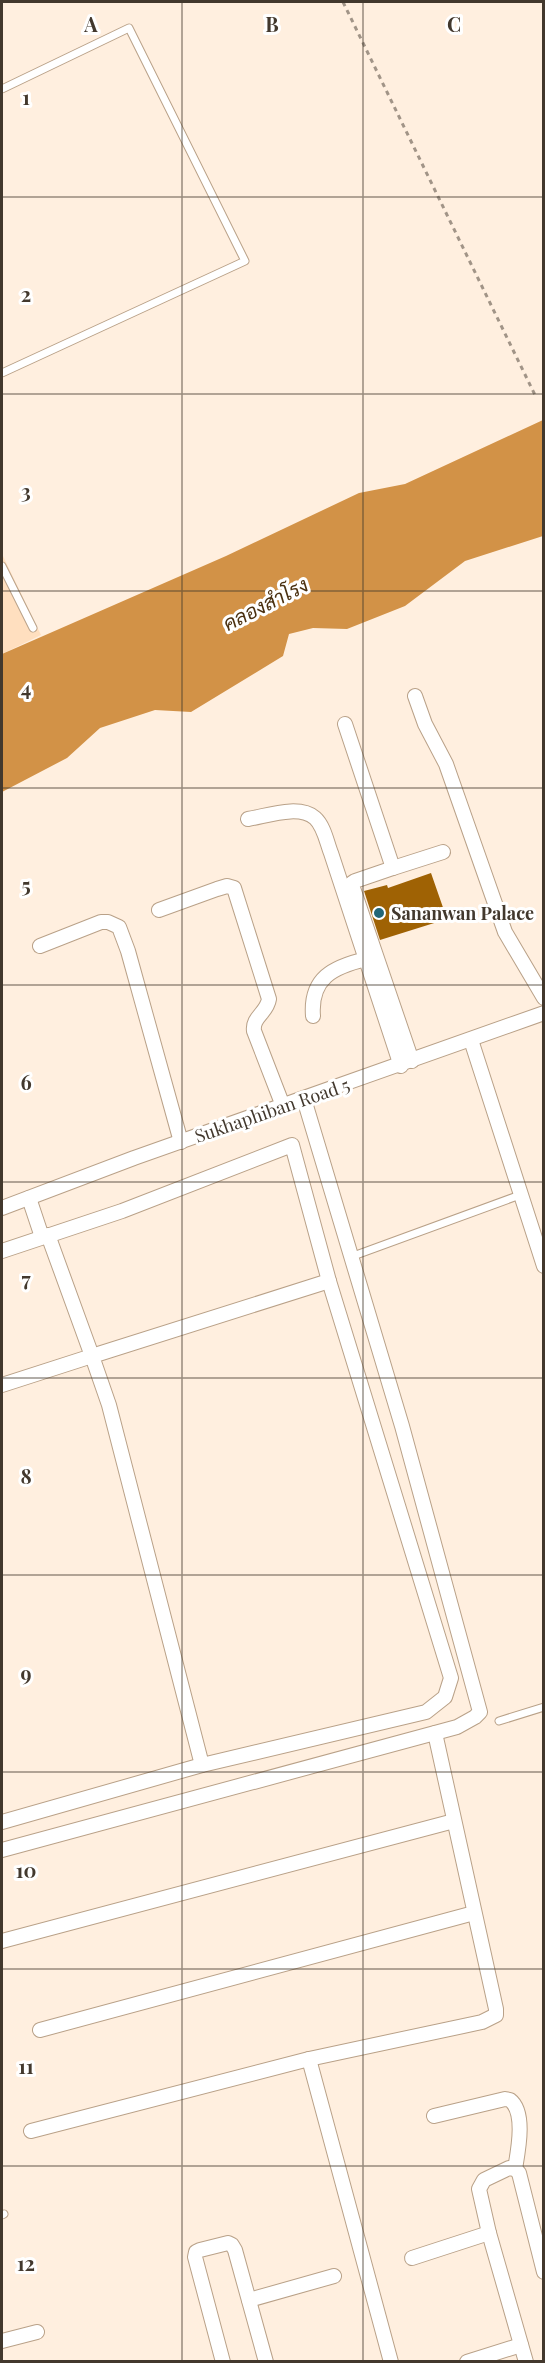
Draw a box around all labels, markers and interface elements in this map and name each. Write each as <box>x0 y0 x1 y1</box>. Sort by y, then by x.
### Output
text: A <box>83 10 98 37</box>
text: B <box>265 10 279 37</box>
text: C <box>447 10 461 37</box>
text: 1 <box>22 83 30 110</box>
text: 2 <box>21 280 31 307</box>
text: 3 <box>21 477 31 504</box>
water label: คลองสำโรง <box>218 570 312 636</box>
text: 4 <box>21 674 31 701</box>
text: 5 <box>21 871 31 898</box>
place label: Sananwan Palace <box>391 901 534 925</box>
marker: Sananwan Palace <box>372 906 386 920</box>
text: 6 <box>20 1068 32 1095</box>
street label: Sukhaphiban Road 5 <box>191 1072 353 1148</box>
text: 7 <box>21 1265 31 1292</box>
text: 8 <box>20 1462 32 1489</box>
text: 9 <box>20 1659 32 1686</box>
text: 10 <box>16 1856 36 1883</box>
text: 11 <box>18 2052 34 2079</box>
text: 12 <box>17 2249 35 2276</box>

